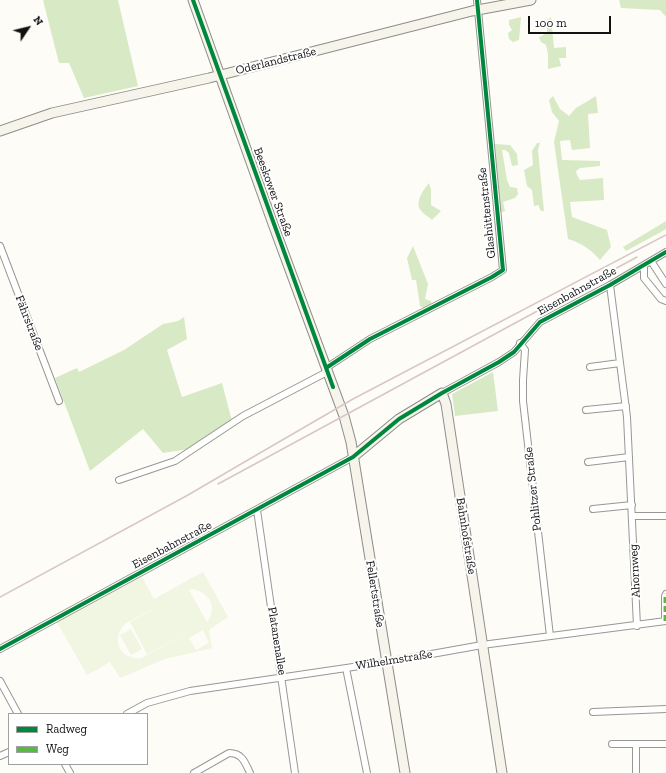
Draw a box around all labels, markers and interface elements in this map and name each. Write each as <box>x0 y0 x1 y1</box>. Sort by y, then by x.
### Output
north arrow <box>8 8 48 48</box>
scale bar <box>530 8 613 34</box>
text: N <box>31 14 46 28</box>
text: 100 m <box>535 16 567 30</box>
street label: Oderlandstraße <box>234 44 318 78</box>
street label: Beeskower Straße <box>250 146 296 238</box>
street label: Glashüttenstraße <box>475 167 499 259</box>
street label: Eisenbahnstraße <box>535 263 619 319</box>
street label: Fährstraße <box>12 293 46 353</box>
street label: Pohlitzer Straße <box>521 446 545 532</box>
street label: Bahnhofstraße <box>453 497 479 575</box>
street label: Eisenbahnstraße <box>130 518 214 572</box>
street label: Ahornweg <box>626 544 644 598</box>
street label: Fellertstraße <box>363 559 387 629</box>
street label: Platanenallee <box>264 606 290 676</box>
street label: Wilhelmstraße <box>355 647 433 673</box>
legend <box>8 713 148 765</box>
text: Radweg <box>46 722 87 736</box>
text: Weg <box>46 742 69 756</box>

